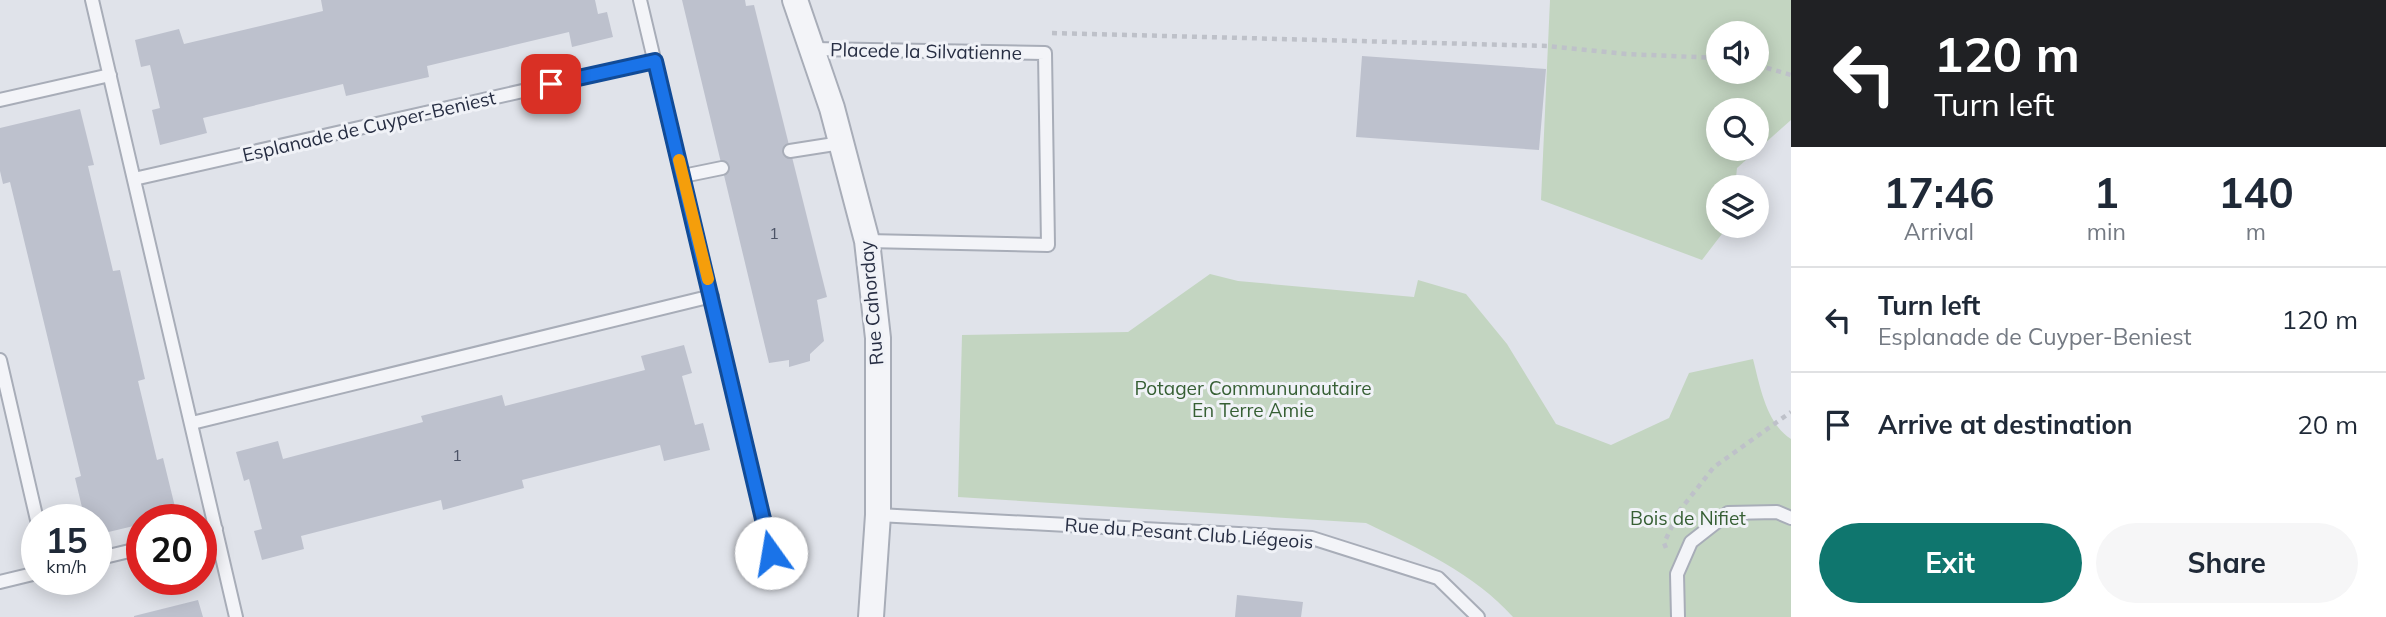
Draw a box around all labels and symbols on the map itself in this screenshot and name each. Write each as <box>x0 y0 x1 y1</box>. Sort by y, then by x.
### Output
street label: Placede la Silvatienne <box>830 37 1022 65</box>
pin <box>521 54 581 114</box>
street label: Esplanade de Cuyper-Beniest <box>240 85 498 167</box>
house number: 1 <box>769 223 779 243</box>
street label: Rue Cahorday <box>854 240 888 366</box>
park label: Potager Commununautaire En Terre Amie <box>1134 376 1372 422</box>
house number: 1 <box>452 445 462 465</box>
speed limit sign: 20 <box>126 504 217 595</box>
park label: Bois de Nifiet <box>1630 506 1746 530</box>
street label: Rue du Pesant Club Liégeois <box>1064 512 1314 554</box>
position arrow <box>734 516 808 590</box>

